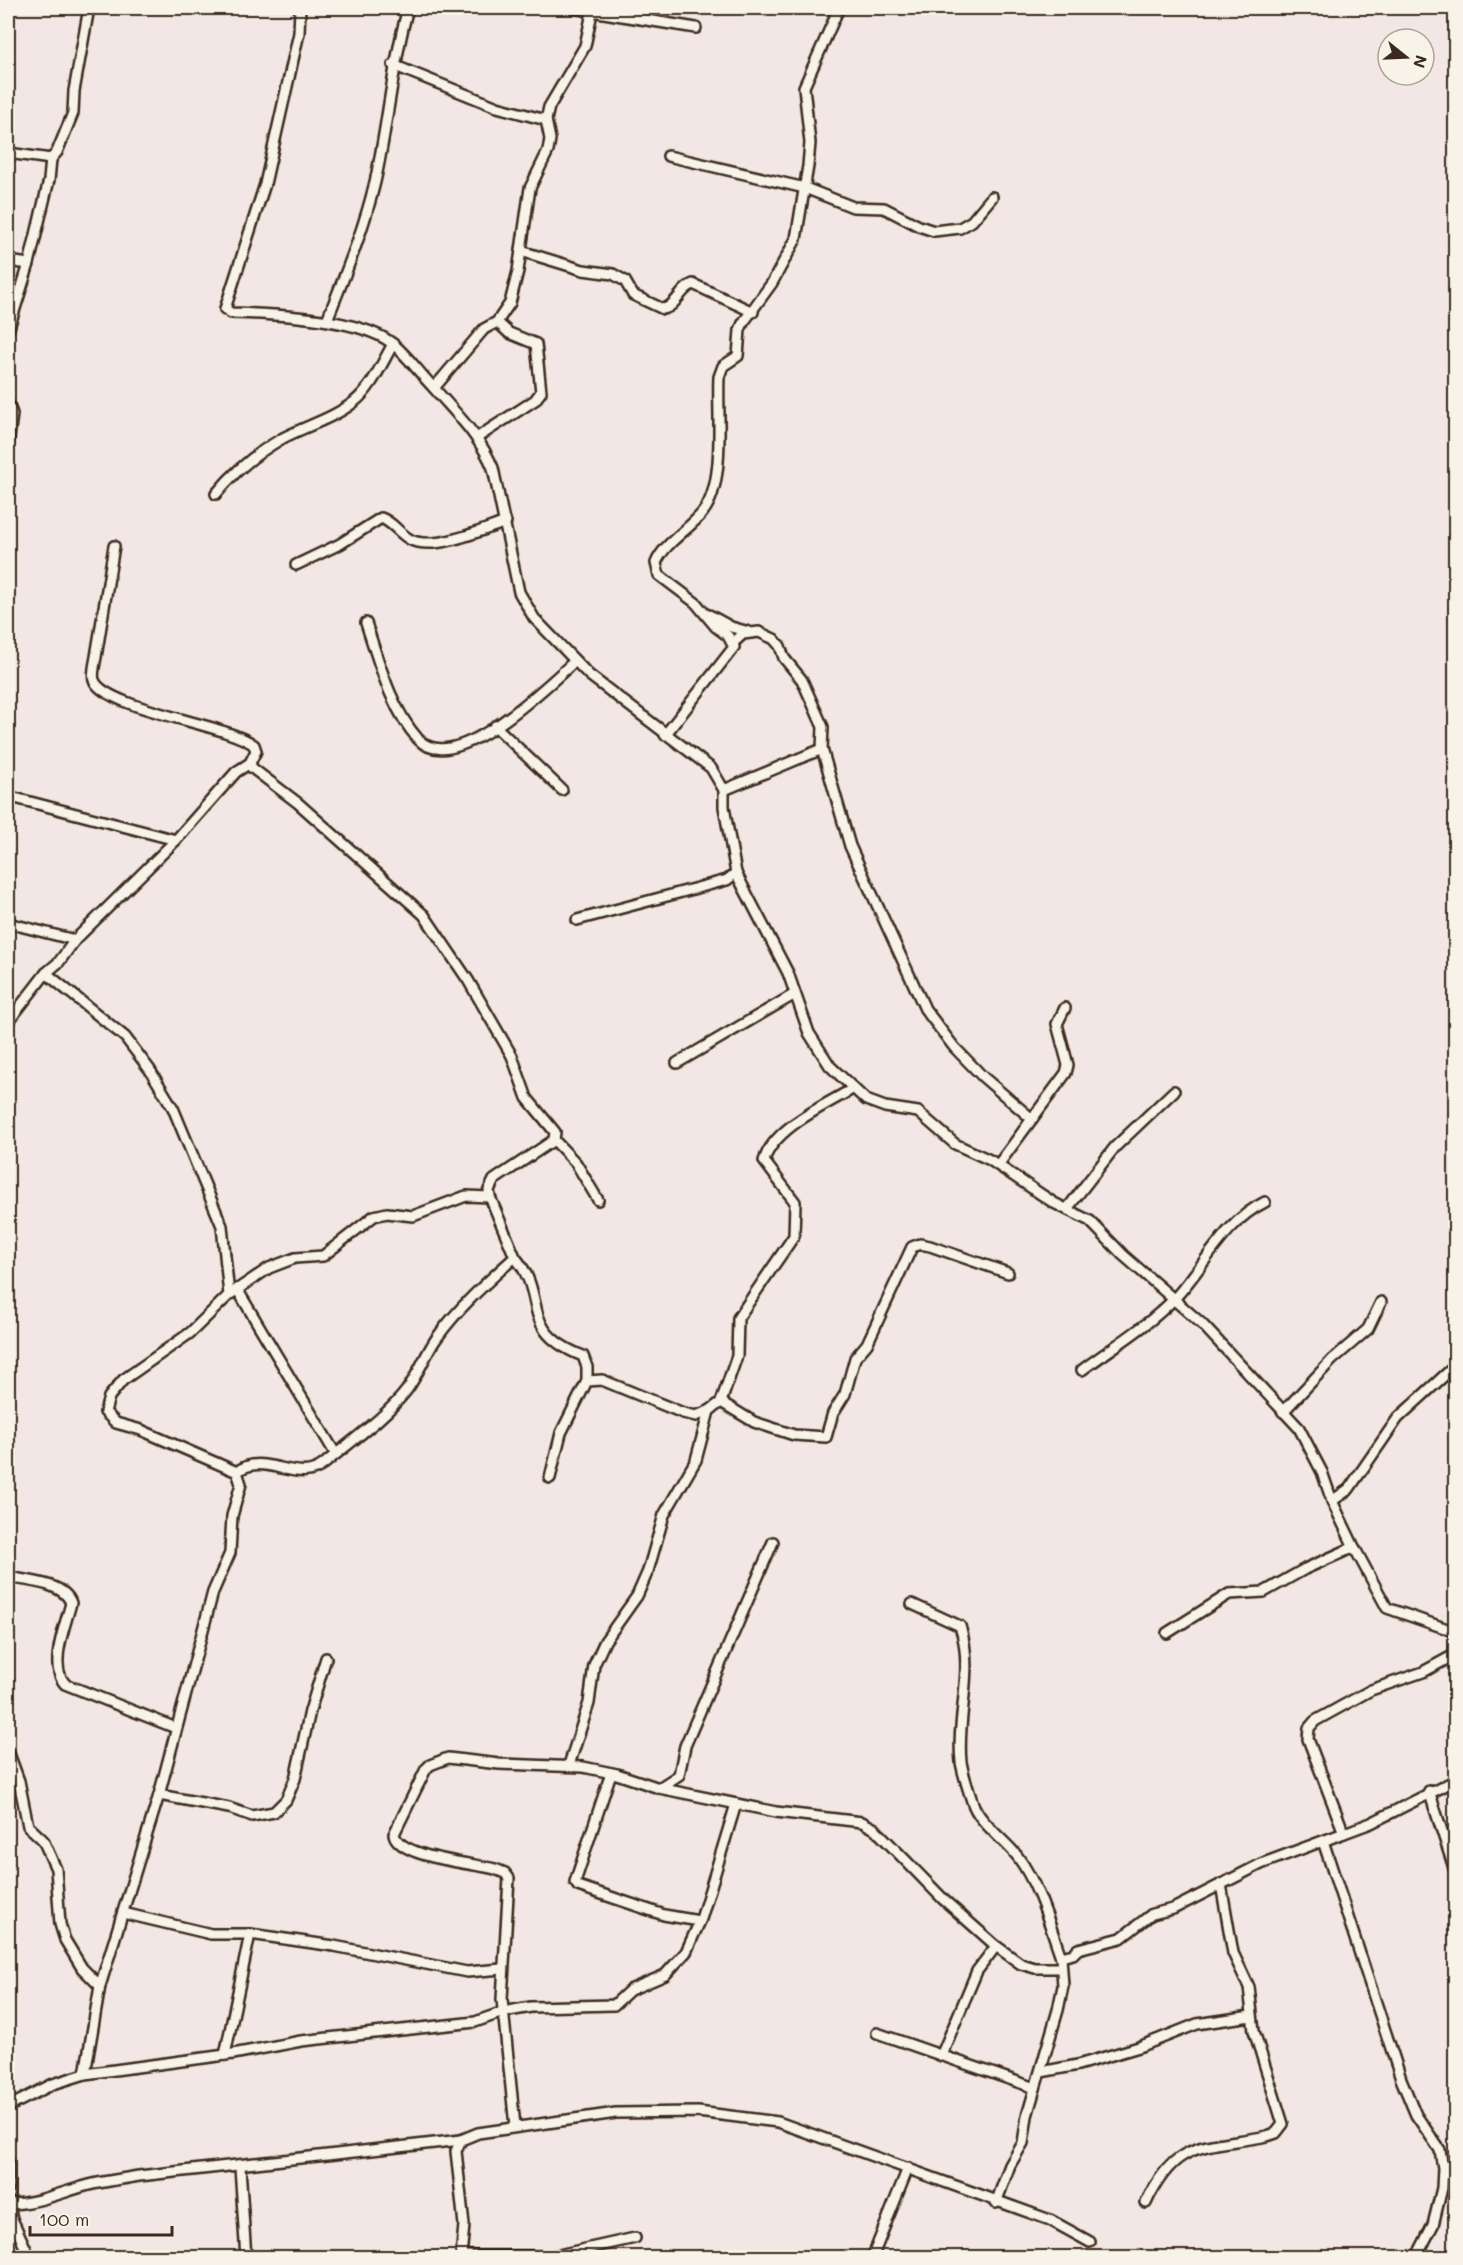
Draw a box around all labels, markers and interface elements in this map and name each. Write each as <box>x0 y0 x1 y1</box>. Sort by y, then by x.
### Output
north arrow <box>1376 27 1436 87</box>
text: N <box>1409 53 1433 71</box>
scale bar <box>30 2199 172 2237</box>
text: 100 m <box>39 2207 89 2231</box>

